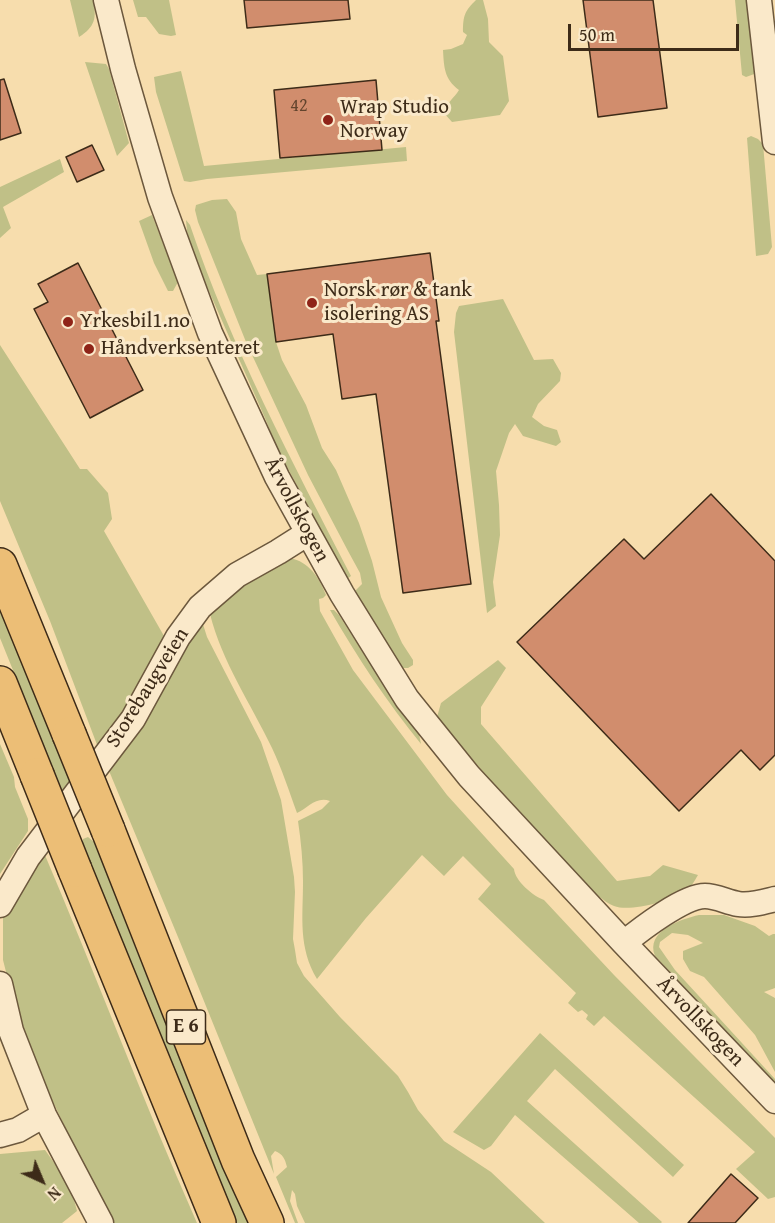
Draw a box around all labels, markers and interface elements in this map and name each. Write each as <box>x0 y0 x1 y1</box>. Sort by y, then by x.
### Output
scale bar <box>571 12 742 50</box>
text: 50 m <box>579 21 615 48</box>
house number: 42 <box>290 95 308 117</box>
place label: Wrap Studio Norway <box>340 95 449 145</box>
marker: Wrap Studio Norway <box>321 113 335 127</box>
place label: Norsk rør & tank isolering AS <box>324 278 472 328</box>
marker: Norsk rør & tank isolering AS <box>305 296 319 310</box>
place label: Yrkesbil1.no <box>80 309 190 335</box>
marker: Yrkesbil1.no <box>61 315 75 329</box>
place label: Håndverksenteret <box>101 336 260 362</box>
marker: Håndverksenteret <box>82 342 96 356</box>
street label: Årvollskogen <box>258 453 334 567</box>
street label: Storebaugveien <box>101 623 195 753</box>
street label: Årvollskogen <box>651 972 749 1072</box>
road number: E 6 <box>166 1010 206 1044</box>
north arrow <box>12 1151 72 1211</box>
text: N <box>42 1182 67 1206</box>

